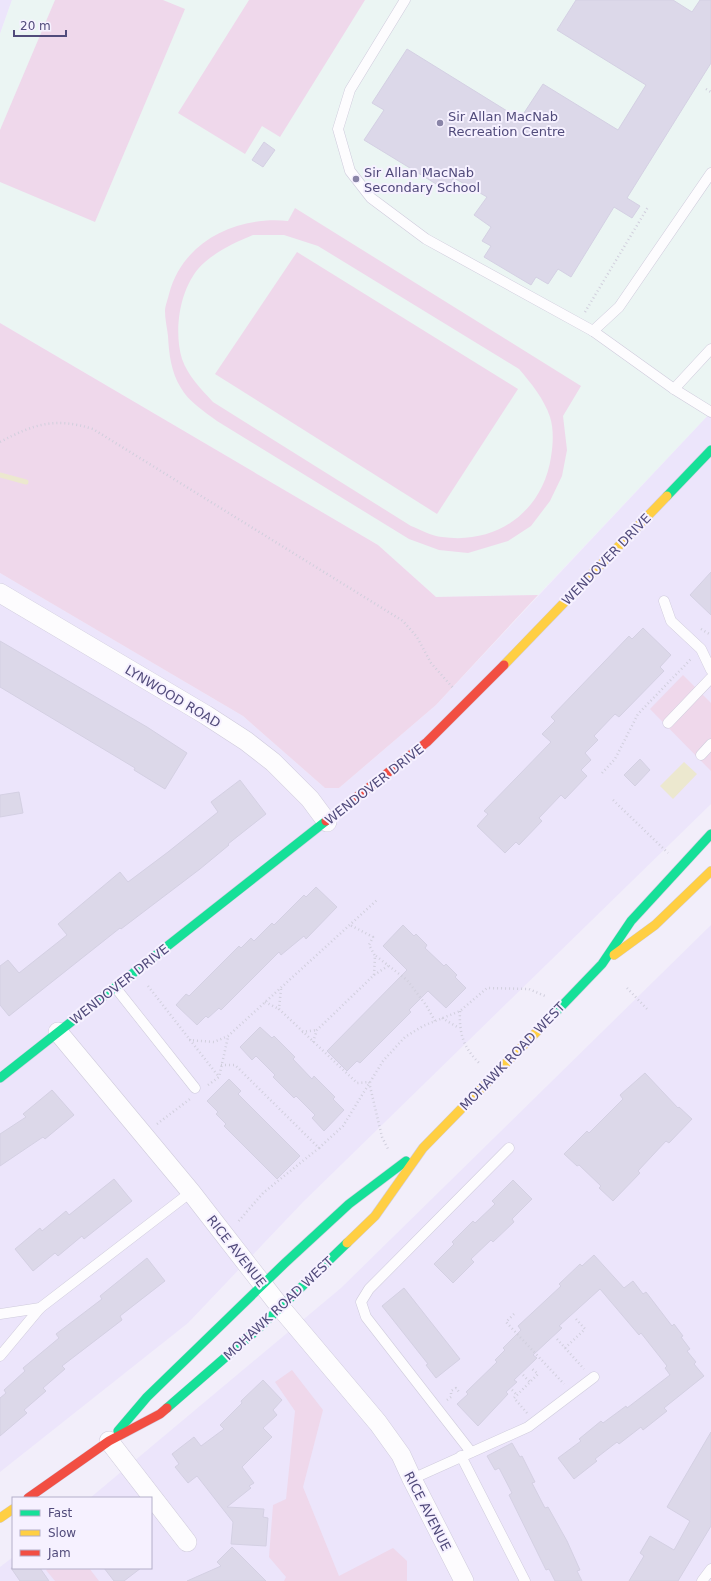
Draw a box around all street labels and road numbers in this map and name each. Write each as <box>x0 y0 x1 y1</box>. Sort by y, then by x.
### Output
street label: WENDOVER DRIVE <box>559 511 654 608</box>
street label: LYNWOOD ROAD <box>122 662 223 731</box>
street label: WENDOVER DRIVE <box>322 741 427 828</box>
street label: WENDOVER DRIVE <box>67 941 172 1028</box>
street label: MOHAWK ROAD WEST <box>457 999 568 1113</box>
street label: RICE AVENUE <box>204 1212 269 1290</box>
street label: MOHAWK ROAD WEST <box>220 1254 336 1363</box>
street label: RICE AVENUE <box>401 1469 454 1553</box>

